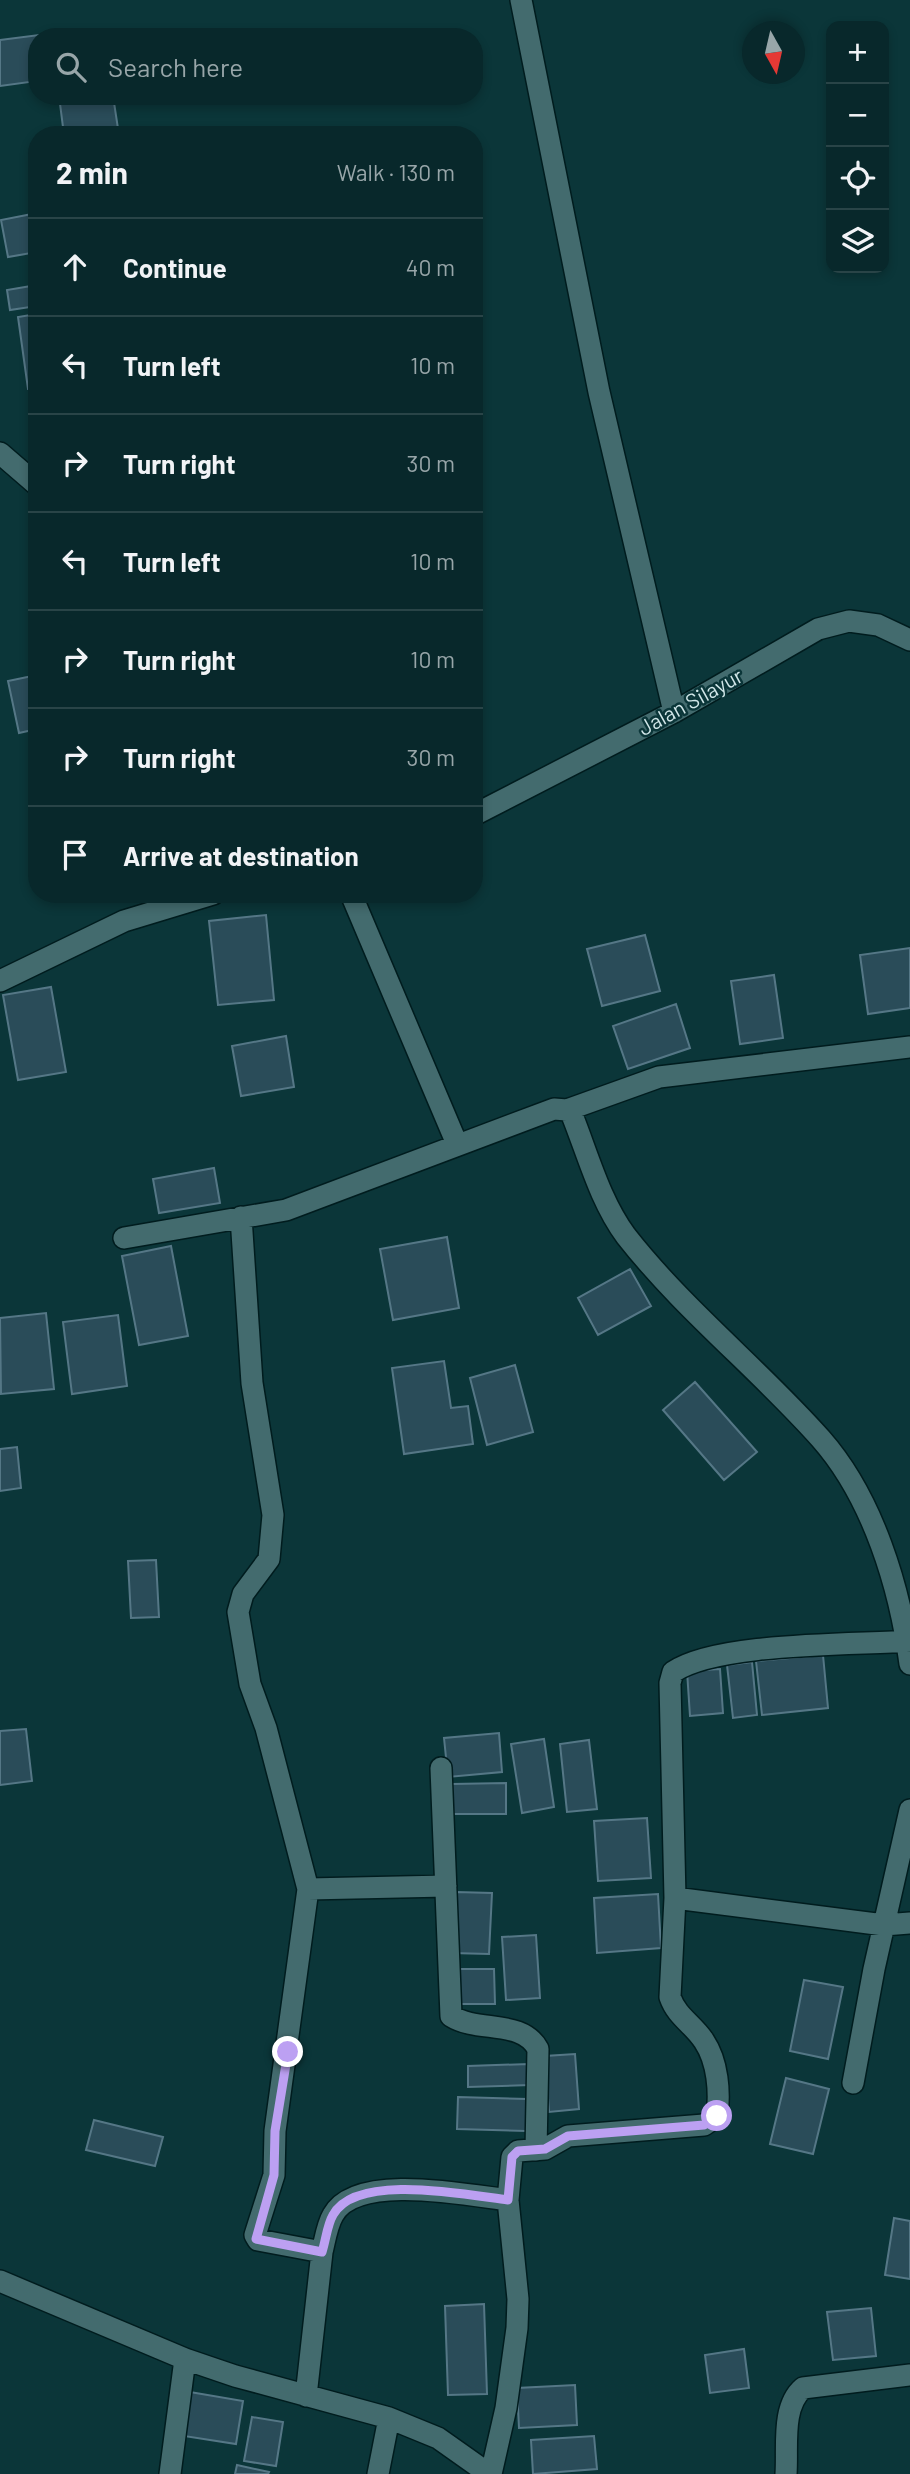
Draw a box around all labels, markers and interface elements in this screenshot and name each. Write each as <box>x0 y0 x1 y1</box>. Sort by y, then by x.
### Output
north arrow <box>742 21 805 84</box>
map controls <box>826 21 889 273</box>
button: + <box>826 21 889 84</box>
search box <box>28 28 483 105</box>
icon: search <box>52 48 90 86</box>
text: Search here <box>108 51 243 82</box>
button: − <box>826 84 889 147</box>
button: locate <box>826 147 889 210</box>
text: 2 min <box>56 154 128 190</box>
text: Walk · 130 m <box>337 158 455 186</box>
button: layers <box>826 210 889 273</box>
icon: ahead <box>56 248 94 286</box>
text: Continue <box>123 252 227 283</box>
text: 40 m <box>406 253 455 281</box>
icon: left <box>56 346 94 384</box>
text: Turn left <box>123 350 221 381</box>
text: 10 m <box>410 351 455 379</box>
icon: right <box>56 444 94 482</box>
text: Turn right <box>123 448 236 479</box>
text: 30 m <box>407 449 455 477</box>
icon: left <box>56 542 94 580</box>
text: Turn left <box>123 546 221 577</box>
text: 10 m <box>410 547 455 575</box>
icon: right <box>56 640 94 678</box>
text: Turn right <box>123 644 236 675</box>
text: 10 m <box>410 645 455 673</box>
street label: Jalan Silayur <box>633 662 747 740</box>
icon: right <box>56 738 94 776</box>
text: Turn right <box>123 742 236 773</box>
text: 30 m <box>407 743 455 771</box>
icon: arrive <box>56 836 94 874</box>
text: Arrive at destination <box>123 840 359 871</box>
route end <box>272 2036 303 2067</box>
route start <box>701 2100 732 2131</box>

